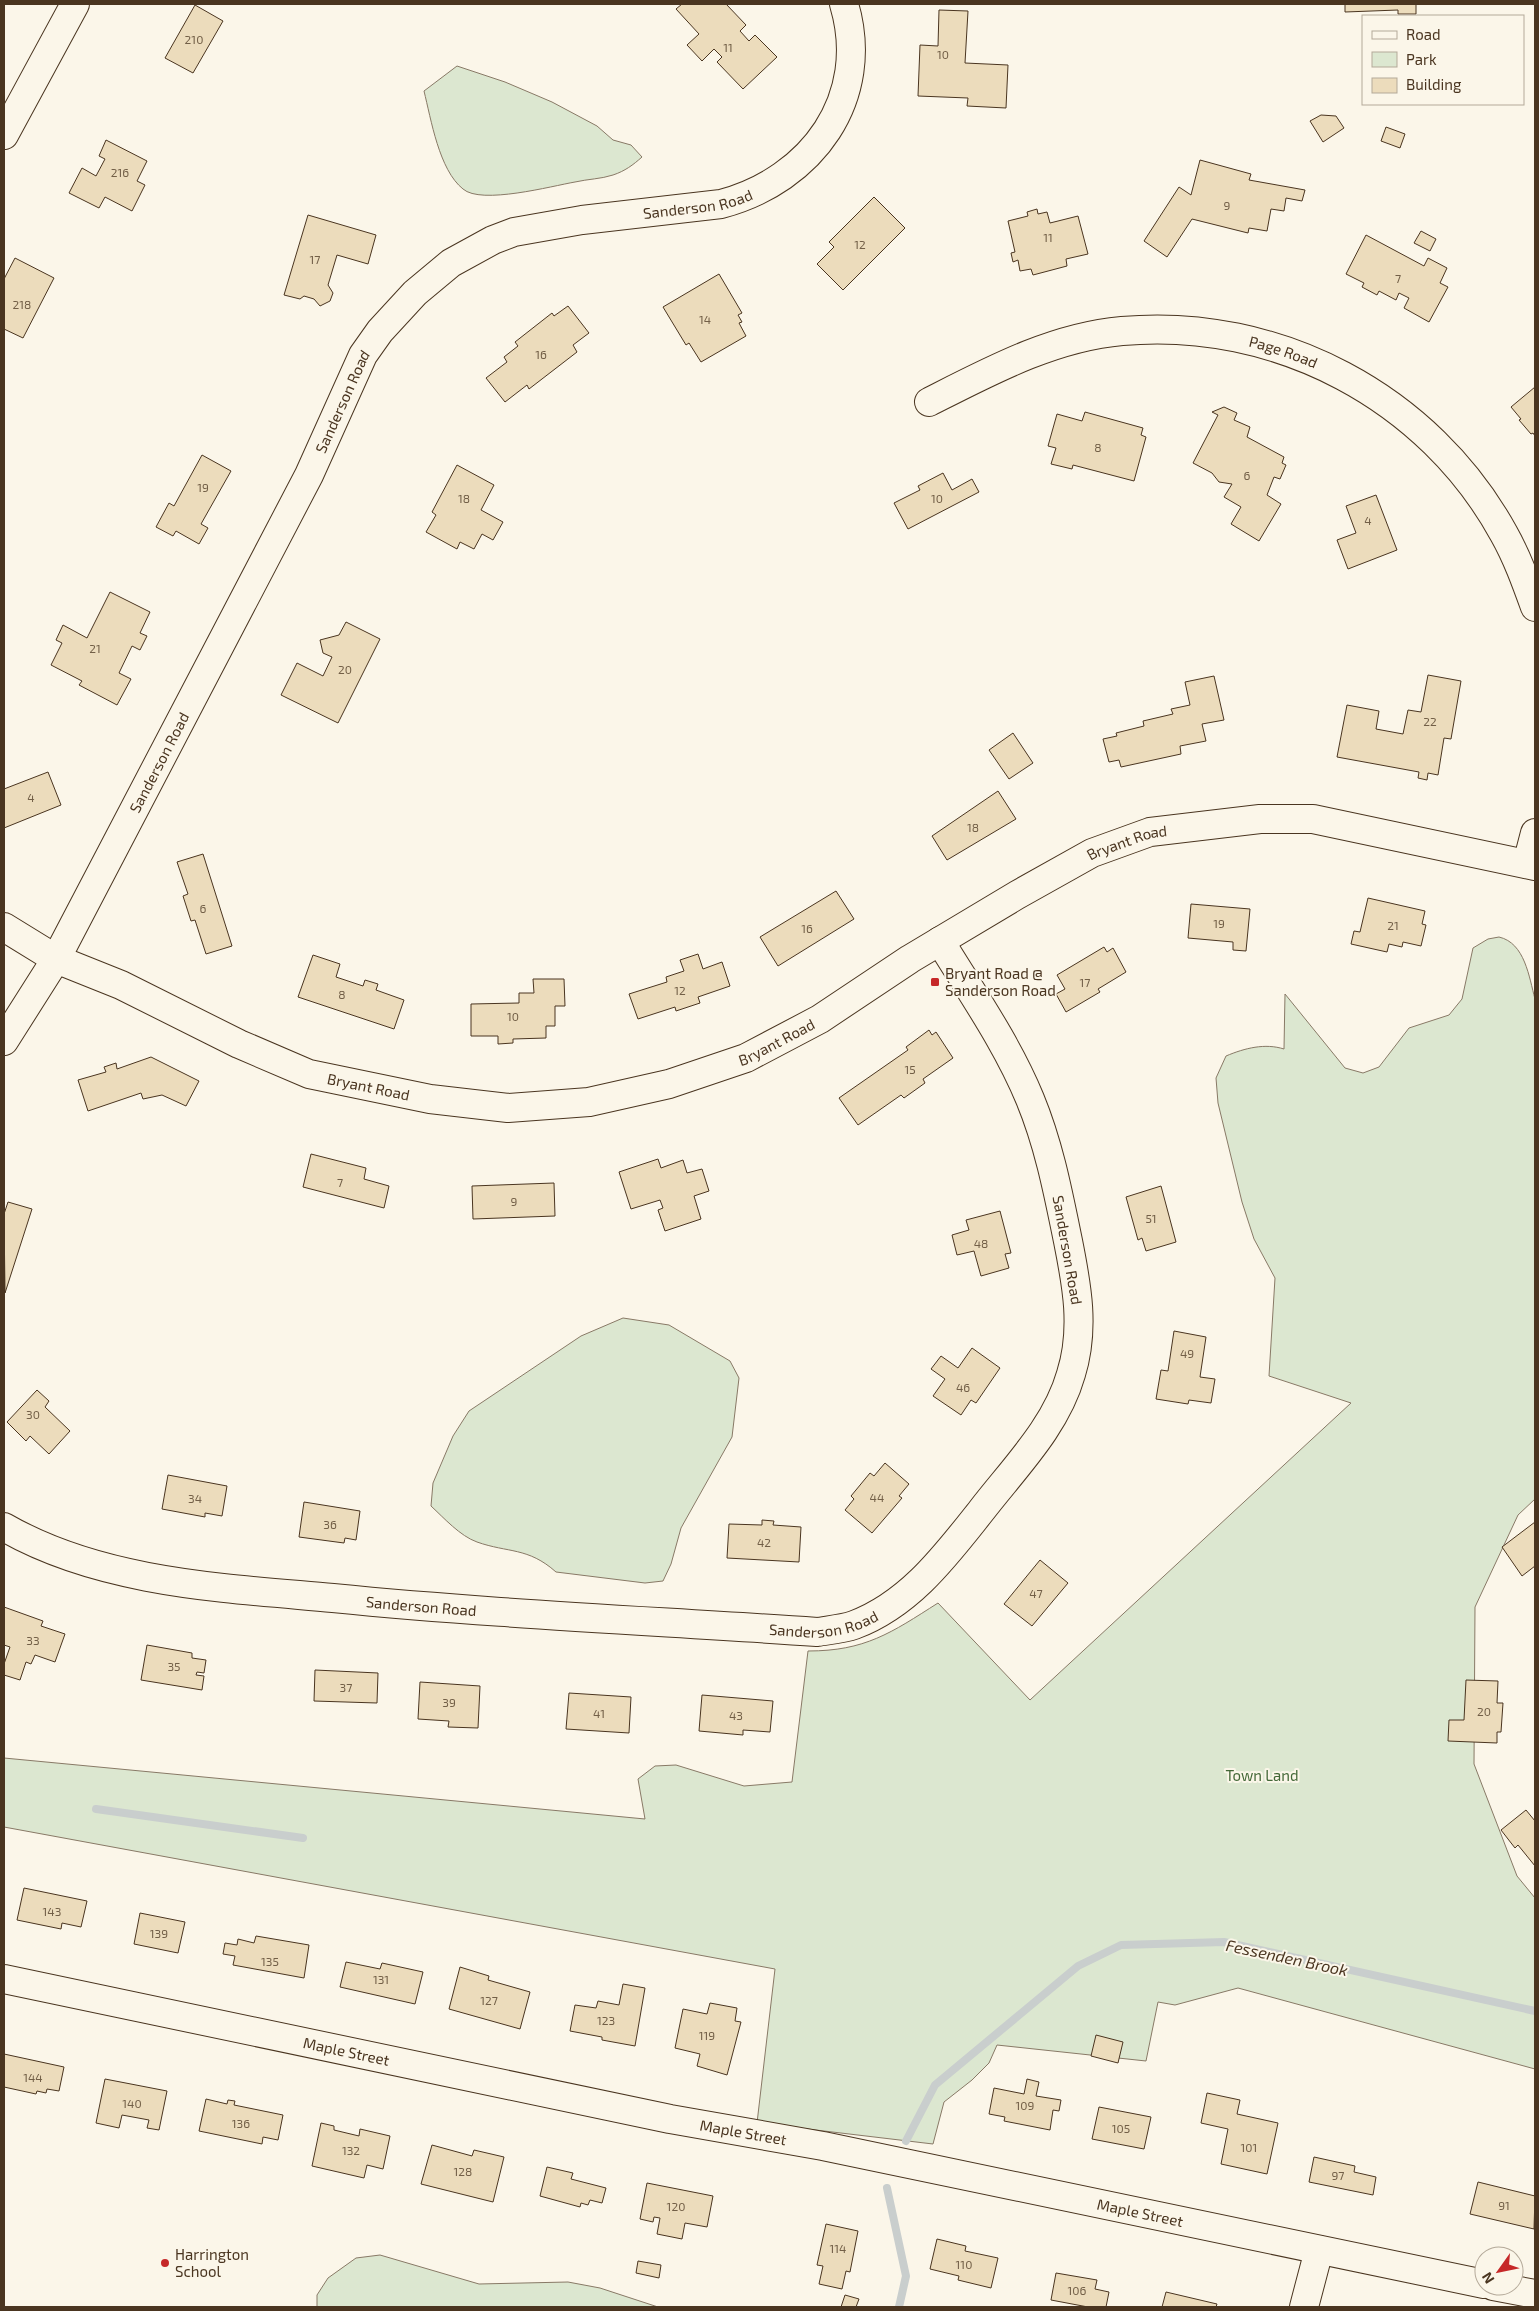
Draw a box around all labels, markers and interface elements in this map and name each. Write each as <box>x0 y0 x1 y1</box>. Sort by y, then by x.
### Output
legend <box>1362 15 1524 105</box>
text: Road <box>1406 25 1441 43</box>
house number: 210 <box>185 32 203 46</box>
house number: 11 <box>723 40 733 54</box>
house number: 10 <box>937 47 949 61</box>
text: Park <box>1406 50 1437 68</box>
text: Building <box>1406 75 1462 93</box>
house number: 216 <box>111 165 129 179</box>
street label: Sanderson Road <box>642 185 755 222</box>
house number: 9 <box>1224 198 1231 212</box>
house number: 11 <box>1043 230 1053 244</box>
house number: 12 <box>854 237 866 251</box>
house number: 17 <box>310 252 320 266</box>
house number: 7 <box>1395 271 1401 285</box>
house number: 218 <box>13 297 31 311</box>
house number: 14 <box>699 312 711 326</box>
street label: Page Road <box>1247 332 1321 372</box>
street label: Sanderson Road <box>311 346 373 456</box>
house number: 16 <box>535 347 547 361</box>
house number: 8 <box>1094 440 1102 454</box>
house number: 6 <box>1244 468 1251 482</box>
house number: 19 <box>197 480 209 494</box>
house number: 18 <box>458 491 470 505</box>
house number: 10 <box>931 491 943 505</box>
house number: 4 <box>1364 513 1372 527</box>
house number: 21 <box>89 641 101 655</box>
house number: 20 <box>338 662 352 676</box>
street label: Sanderson Road <box>125 709 192 816</box>
house number: 22 <box>1423 714 1437 728</box>
house number: 4 <box>27 790 35 804</box>
house number: 18 <box>967 820 979 834</box>
street label: Bryant Road <box>1083 821 1168 863</box>
house number: 6 <box>200 901 207 915</box>
house number: 19 <box>1213 916 1225 930</box>
house number: 21 <box>1387 918 1399 932</box>
house number: 16 <box>801 921 813 935</box>
place label: Bryant Road @ Sanderson Road <box>945 964 1056 999</box>
house number: 17 <box>1080 975 1090 989</box>
marker: Bryant Road @ Sanderson Road <box>929 976 941 988</box>
house number: 12 <box>674 983 686 997</box>
house number: 8 <box>338 987 346 1001</box>
house number: 10 <box>507 1009 519 1023</box>
street label: Bryant Road <box>736 1015 818 1069</box>
house number: 15 <box>904 1062 916 1076</box>
street label: Bryant Road <box>326 1069 411 1104</box>
house number: 7 <box>337 1175 343 1189</box>
house number: 9 <box>511 1194 518 1208</box>
street label: Sanderson Road <box>1050 1194 1086 1306</box>
house number: 51 <box>1145 1211 1157 1225</box>
house number: 48 <box>974 1236 988 1250</box>
house number: 49 <box>1180 1346 1194 1360</box>
house number: 46 <box>956 1380 970 1394</box>
house number: 30 <box>26 1407 40 1421</box>
house number: 44 <box>870 1490 884 1504</box>
house number: 34 <box>188 1491 202 1505</box>
house number: 36 <box>323 1517 337 1531</box>
house number: 42 <box>757 1535 771 1549</box>
house number: 47 <box>1029 1586 1043 1600</box>
street label: Sanderson Road <box>365 1592 477 1619</box>
street label: Sanderson Road <box>769 1606 881 1641</box>
house number: 33 <box>26 1633 40 1647</box>
house number: 35 <box>167 1659 181 1673</box>
house number: 37 <box>340 1680 352 1694</box>
house number: 39 <box>442 1695 456 1709</box>
house number: 20 <box>1477 1704 1491 1718</box>
house number: 41 <box>593 1706 605 1720</box>
house number: 43 <box>729 1708 743 1722</box>
park label: Town Land <box>1225 1766 1299 1784</box>
house number: 143 <box>43 1904 61 1918</box>
house number: 139 <box>150 1926 168 1940</box>
water label: Fessenden Brook <box>1224 1935 1350 1979</box>
house number: 135 <box>261 1954 279 1968</box>
house number: 131 <box>373 1972 389 1986</box>
house number: 127 <box>480 1993 498 2007</box>
house number: 123 <box>597 2013 615 2027</box>
house number: 119 <box>699 2028 715 2042</box>
street label: Maple Street <box>302 2033 392 2069</box>
house number: 144 <box>23 2070 43 2084</box>
house number: 140 <box>122 2096 142 2110</box>
house number: 109 <box>1016 2098 1035 2112</box>
street label: Maple Street <box>699 2115 788 2148</box>
house number: 136 <box>232 2116 250 2130</box>
house number: 105 <box>1112 2121 1130 2135</box>
house number: 101 <box>1241 2140 1257 2154</box>
house number: 132 <box>342 2143 360 2157</box>
house number: 128 <box>454 2164 472 2178</box>
house number: 97 <box>1331 2168 1345 2182</box>
street label: Maple Street <box>1095 2194 1185 2230</box>
house number: 91 <box>1498 2198 1510 2212</box>
house number: 120 <box>667 2199 685 2213</box>
house number: 114 <box>830 2241 846 2255</box>
place label: Harrington School <box>175 2245 249 2280</box>
north arrow <box>1474 2246 1524 2296</box>
marker: Harrington School <box>159 2257 171 2269</box>
house number: 110 <box>956 2257 972 2271</box>
text: N <box>1478 2269 1498 2287</box>
house number: 106 <box>1068 2283 1087 2297</box>

